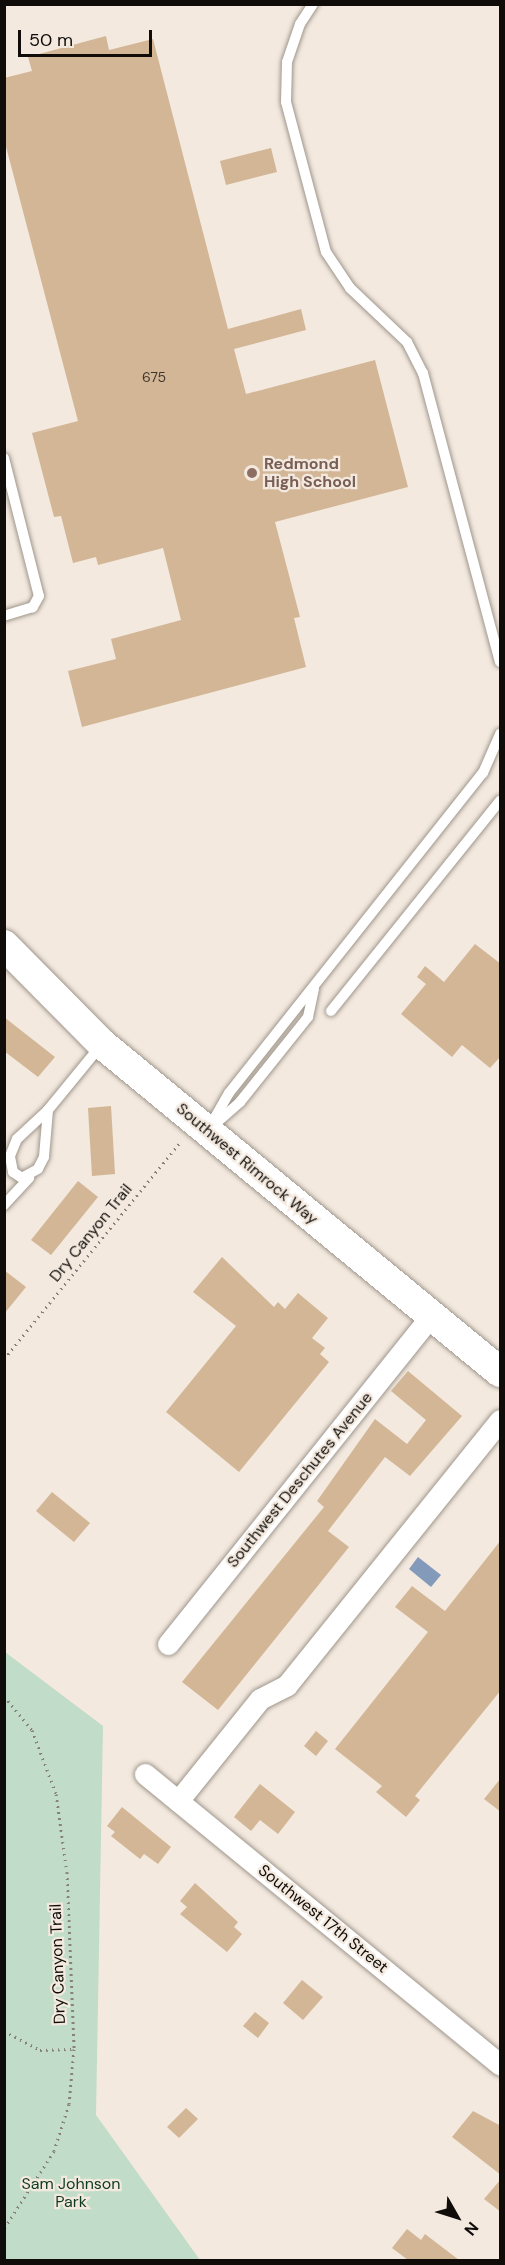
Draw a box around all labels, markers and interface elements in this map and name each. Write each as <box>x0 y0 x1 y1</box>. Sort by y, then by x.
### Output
scale bar <box>21 18 154 56</box>
text: 50 m <box>29 28 73 52</box>
house number: 675 <box>142 369 166 385</box>
place label: Redmond High School <box>264 454 356 492</box>
marker: Redmond High School <box>245 466 259 480</box>
street label: Southwest Rimrock Way <box>172 1099 322 1229</box>
street label: Dry Canyon Trail <box>46 1180 136 1286</box>
street label: Southwest Deschutes Avenue <box>223 1388 377 1572</box>
street label: Southwest 17th Street <box>254 1861 392 1977</box>
street label: Dry Canyon Trail <box>46 1904 70 2024</box>
park label: Sam Johnson Park <box>21 2174 121 2212</box>
north arrow <box>427 2187 487 2247</box>
text: N <box>460 2217 483 2240</box>

